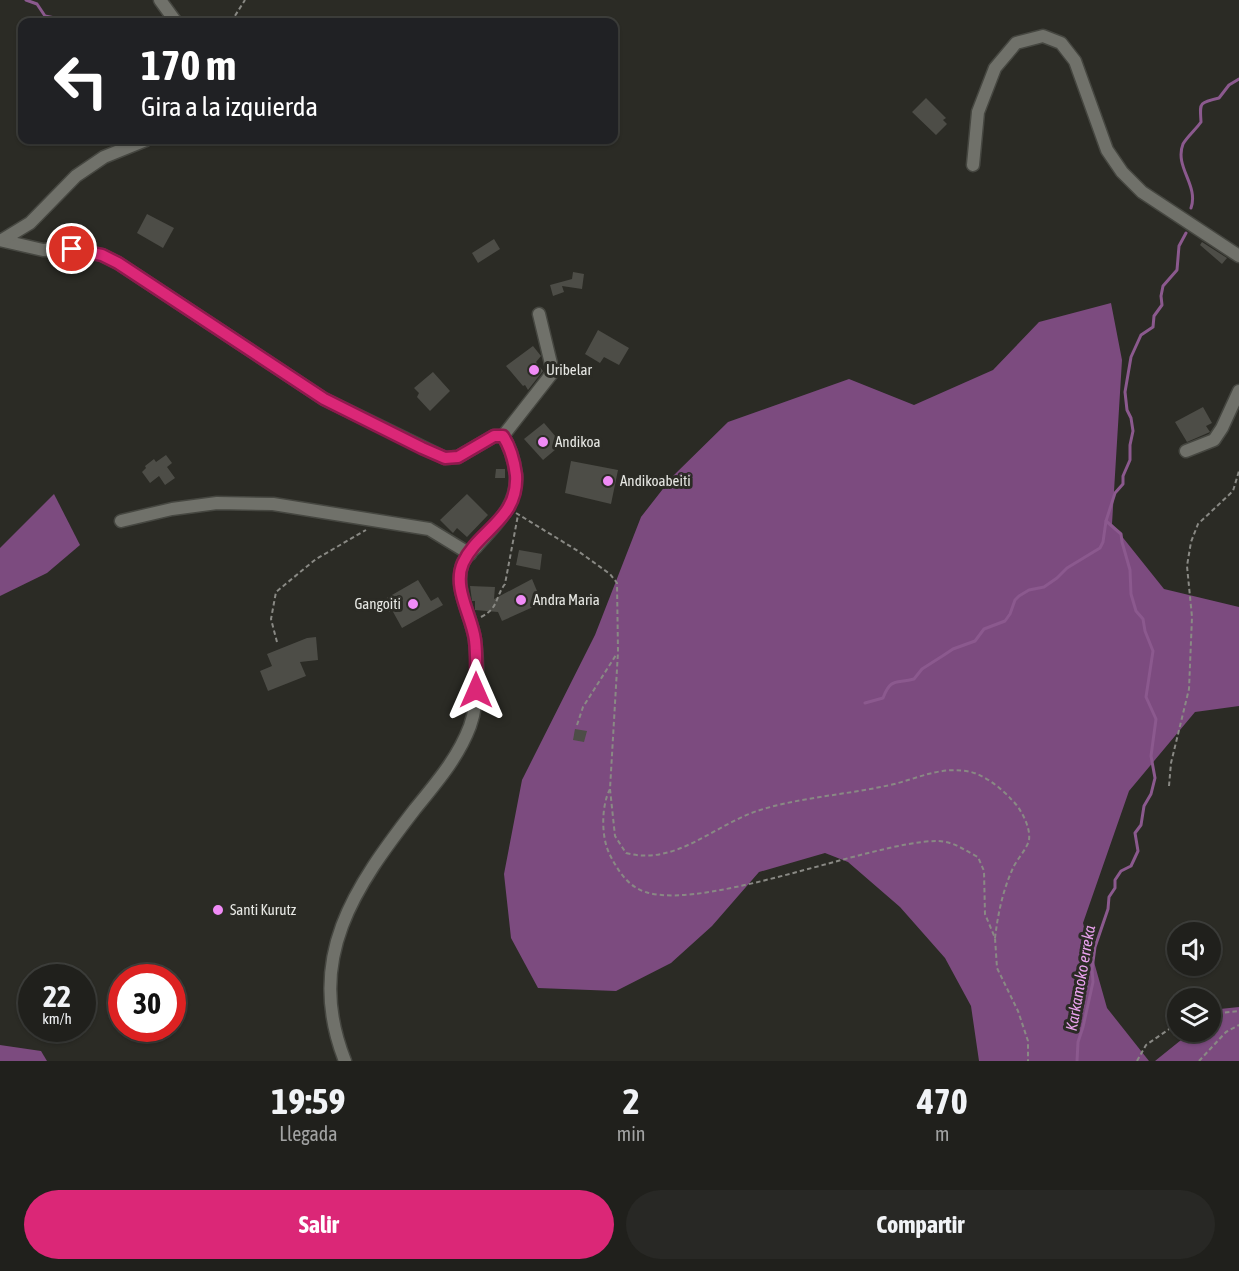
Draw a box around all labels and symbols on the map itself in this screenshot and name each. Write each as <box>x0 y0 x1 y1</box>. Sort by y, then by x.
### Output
pin <box>46 223 97 274</box>
place label: Uribelar <box>546 361 593 378</box>
marker: Uribelar <box>527 363 541 377</box>
place label: Andikoa <box>555 433 601 450</box>
marker: Andikoa <box>536 435 550 449</box>
place label: Andikoabeiti <box>620 472 691 489</box>
marker: Andikoabeiti <box>601 474 615 488</box>
place label: Andra Maria <box>533 591 600 608</box>
marker: Andra Maria <box>514 593 528 607</box>
place label: Gangoiti <box>354 595 401 612</box>
marker: Gangoiti <box>406 597 420 611</box>
position arrow <box>444 658 508 722</box>
place label: Santi Kurutz <box>230 901 297 918</box>
marker: Santi Kurutz <box>211 903 225 917</box>
water label: Karkamoko erreka <box>1062 923 1098 1032</box>
speed limit sign: 30 <box>108 964 186 1042</box>

